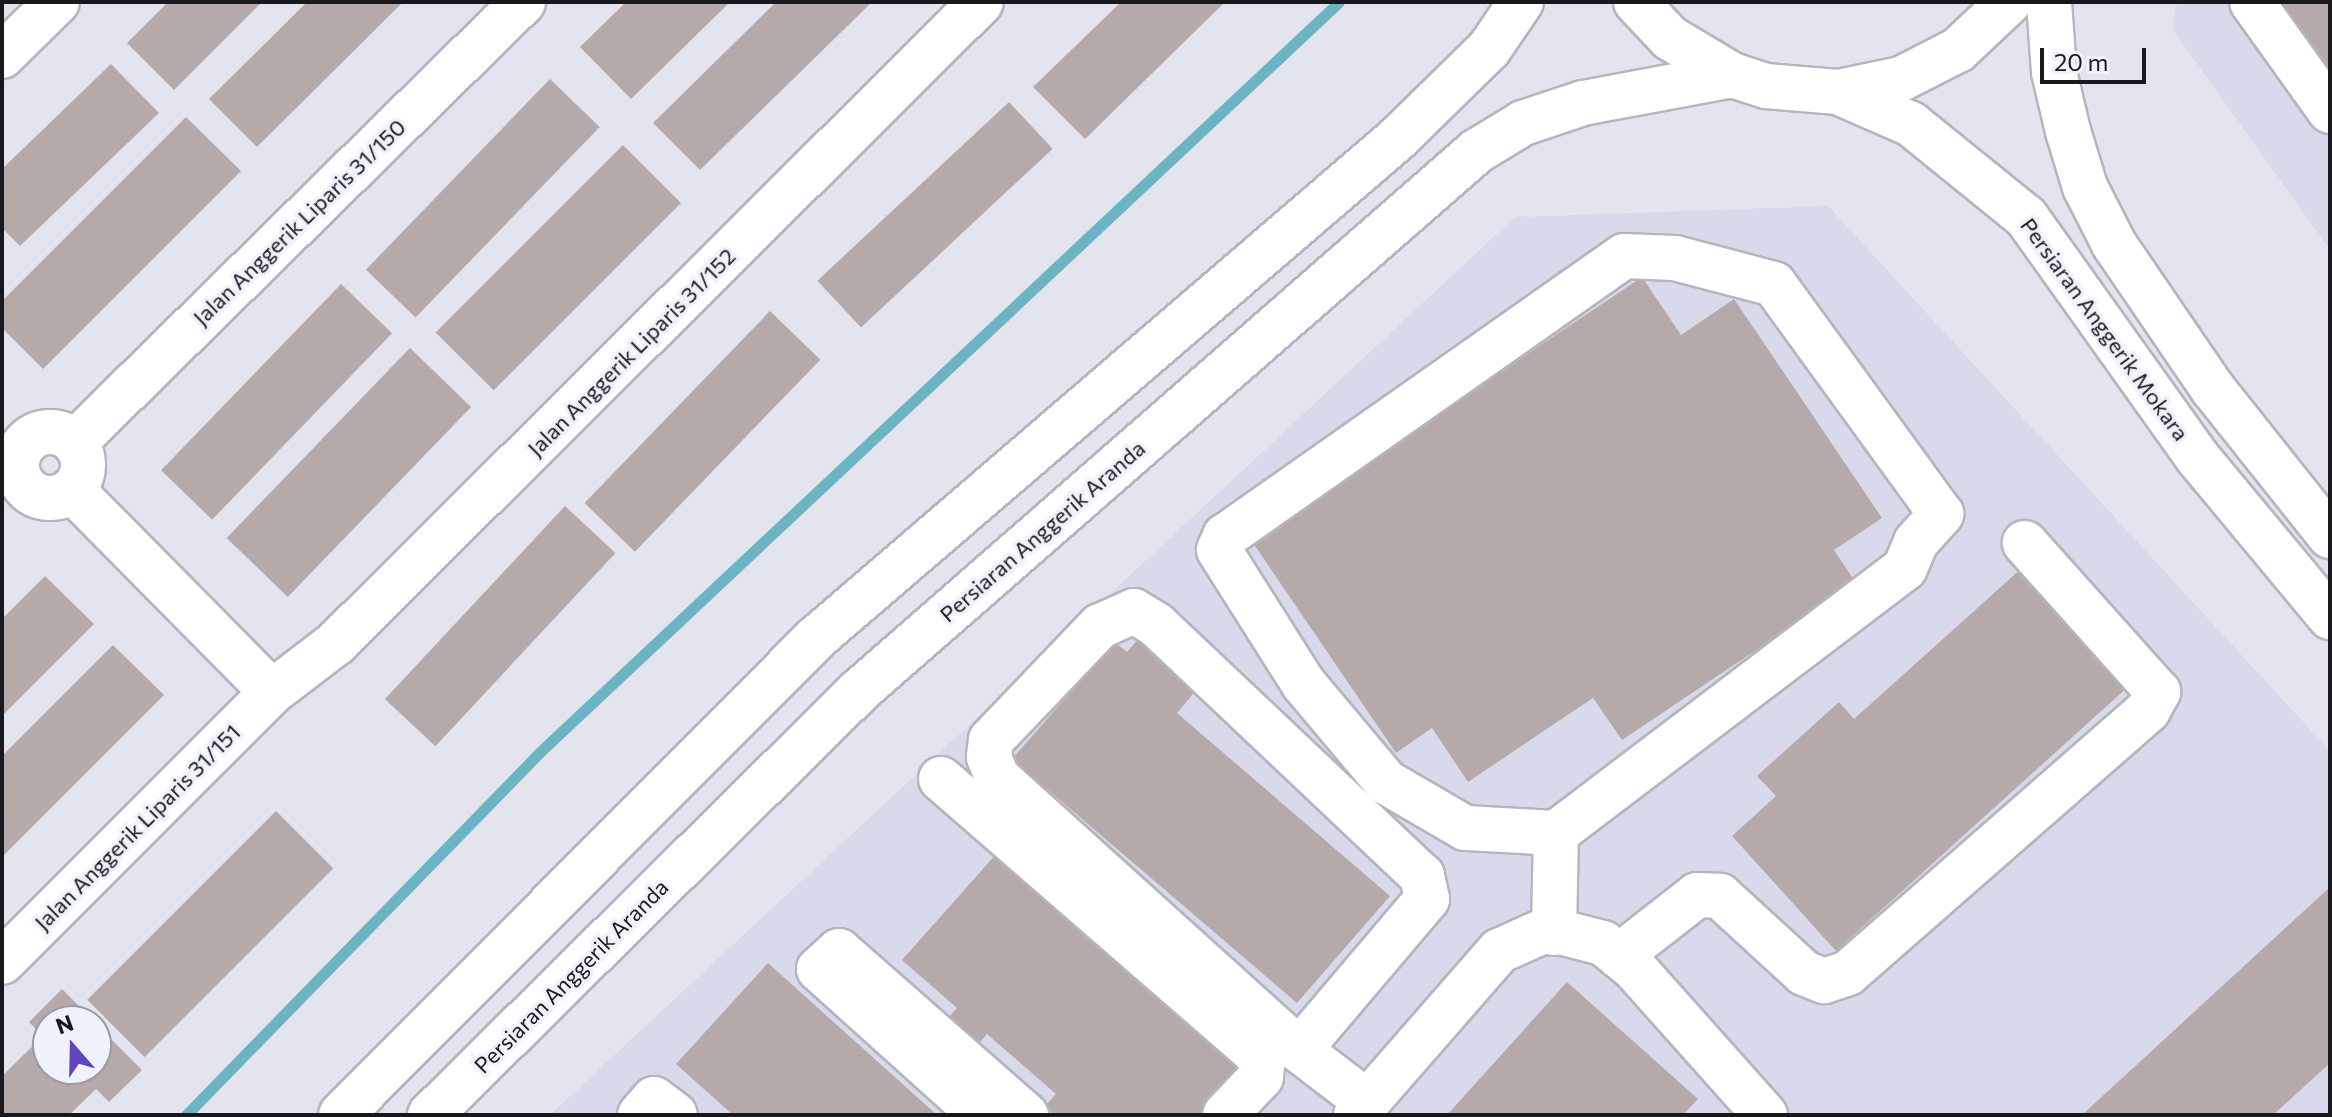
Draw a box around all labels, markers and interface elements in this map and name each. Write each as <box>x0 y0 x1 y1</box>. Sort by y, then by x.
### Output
scale bar <box>2044 32 2150 82</box>
text: 20 m <box>2054 47 2108 76</box>
street label: Jalan Anggerik Liparis 31/150 <box>187 114 411 330</box>
street label: Persiaran Anggerik Mokara <box>2015 213 2195 445</box>
street label: Jalan Anggerik Liparis 31/152 <box>522 243 740 461</box>
street label: Persiaran Anggerik Aranda <box>934 435 1150 627</box>
street label: Jalan Anggerik Liparis 31/151 <box>29 719 245 935</box>
street label: Persiaran Anggerik Aranda <box>469 874 673 1078</box>
north arrow <box>32 1005 112 1085</box>
text: N <box>52 1008 77 1039</box>

